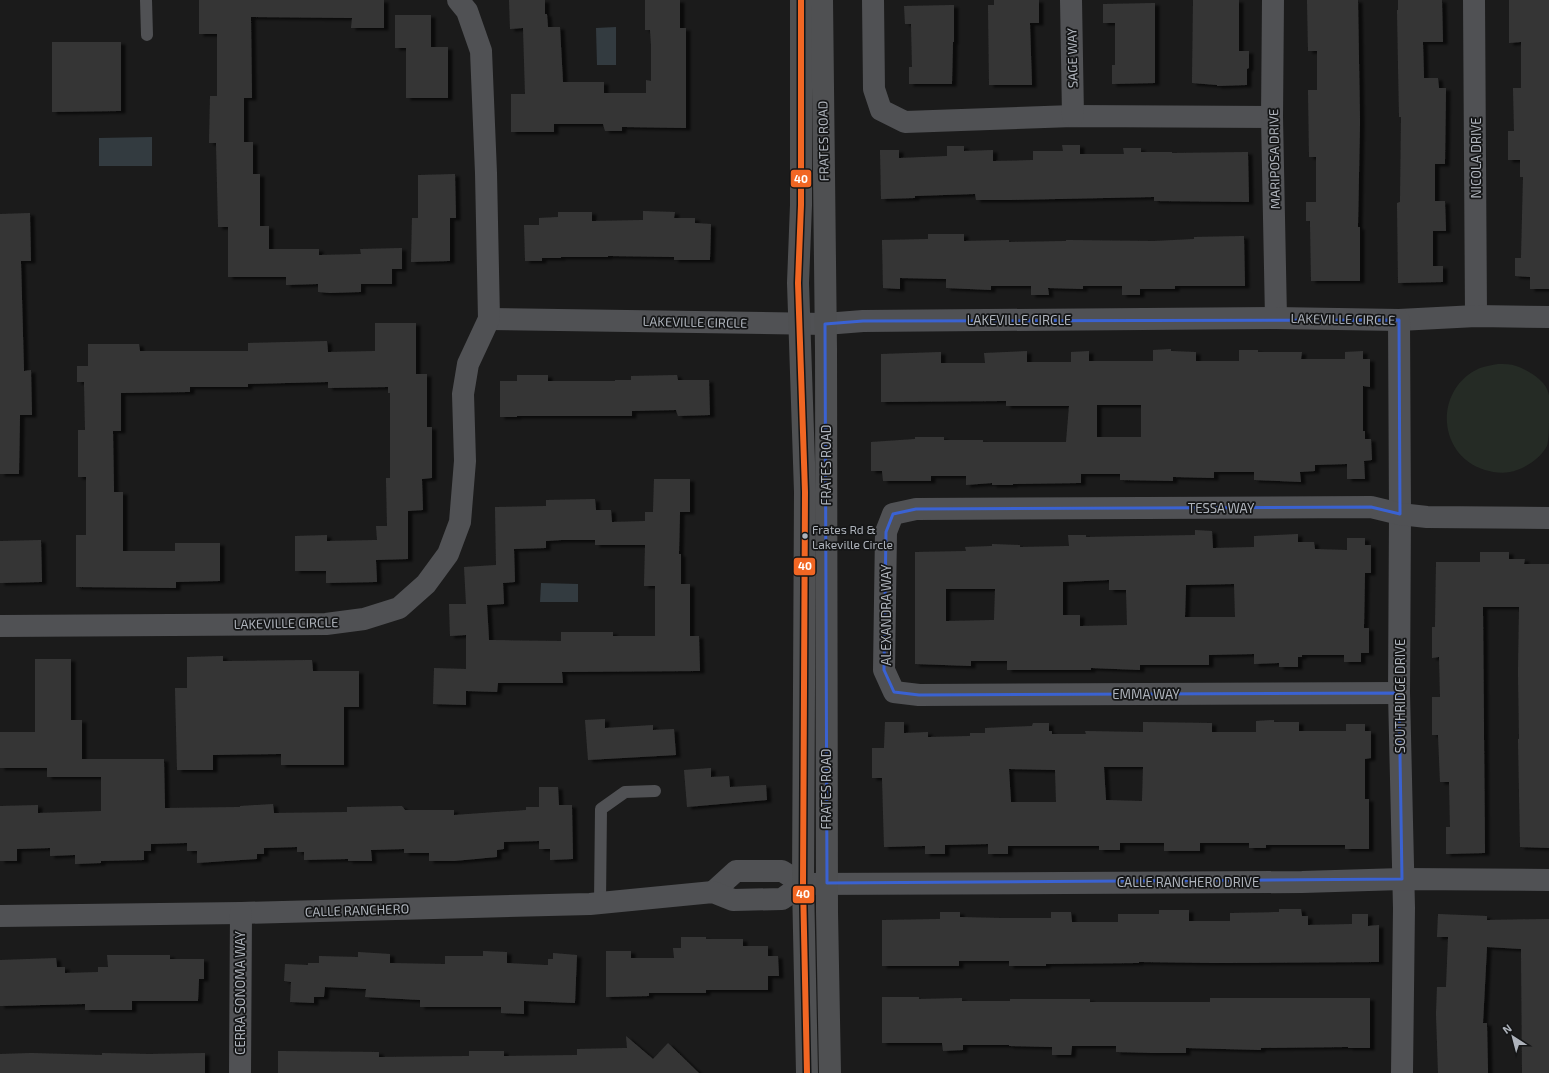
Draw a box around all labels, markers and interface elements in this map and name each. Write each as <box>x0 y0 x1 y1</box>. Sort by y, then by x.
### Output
street label: SAGE WAY <box>1063 27 1081 88</box>
street label: FRATES ROAD <box>814 100 832 182</box>
street label: MARIPOSA DRIVE <box>1265 109 1283 209</box>
street label: NICOLA DRIVE <box>1468 117 1484 199</box>
line badge: 40 <box>790 169 812 188</box>
text: 40 <box>794 172 808 185</box>
street label: LAKEVILLE CIRCLE <box>1291 310 1395 328</box>
street label: LAKEVILLE CIRCLE <box>967 312 1071 328</box>
street label: LAKEVILLE CIRCLE <box>643 313 747 331</box>
street label: FRATES ROAD <box>818 425 834 505</box>
street label: TESSA WAY <box>1188 500 1255 516</box>
place label: Frates Rd & Lakeville Circle <box>812 522 893 551</box>
marker: Frates Rd & Lakeville Circle <box>800 531 810 541</box>
line badge: 40 <box>793 557 816 576</box>
text: 40 <box>798 559 812 572</box>
street label: ALEXANDRA WAY <box>878 564 894 666</box>
street label: LAKEVILLE CIRCLE <box>234 614 338 632</box>
street label: SOUTHRIDGE DRIVE <box>1392 639 1408 753</box>
street label: EMMA WAY <box>1112 686 1180 702</box>
street label: FRATES ROAD <box>818 749 834 829</box>
street label: CALLE RANCHERO DRIVE <box>1117 874 1259 890</box>
line badge: 40 <box>792 885 815 904</box>
text: 40 <box>796 887 810 900</box>
street label: CALLE RANCHERO <box>305 900 409 920</box>
street label: CERRA SONOMA WAY <box>232 930 248 1055</box>
north arrow <box>1493 1017 1533 1057</box>
text: N <box>1500 1021 1514 1036</box>

